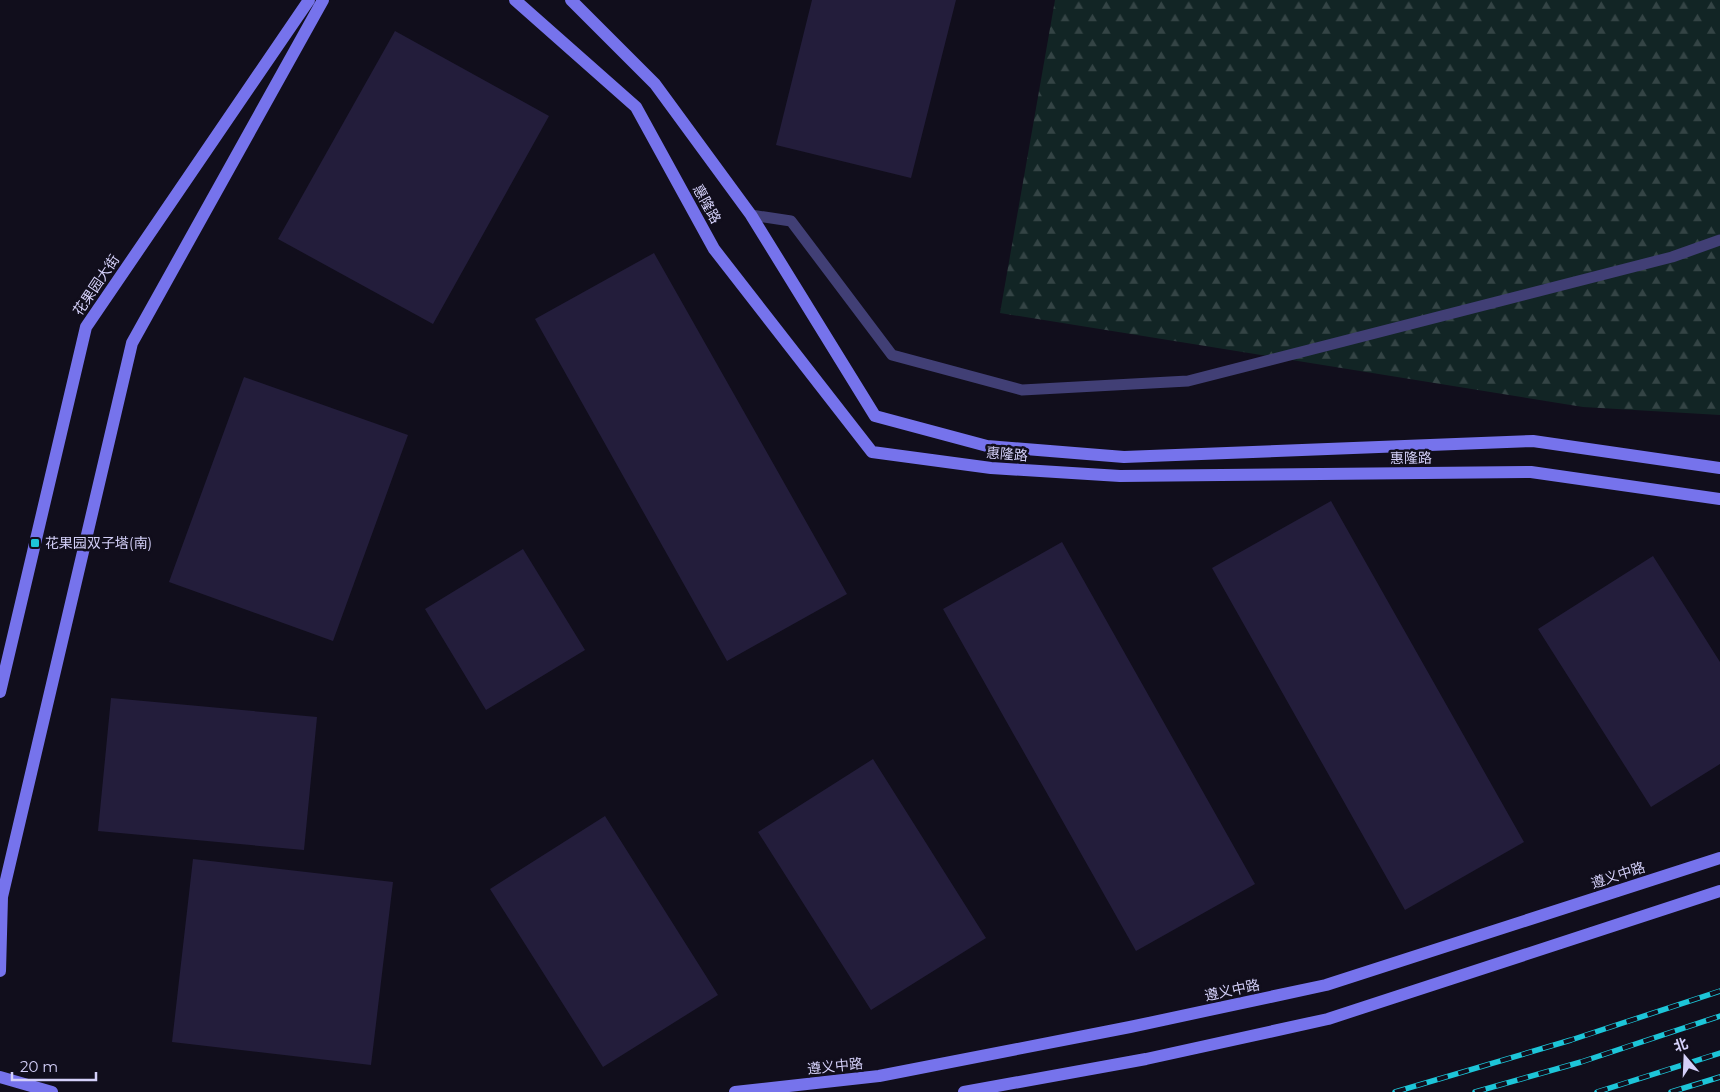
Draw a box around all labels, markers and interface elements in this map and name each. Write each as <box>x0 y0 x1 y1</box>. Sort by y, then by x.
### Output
street label: 惠隆路 <box>689 181 725 227</box>
street label: 花果园大街 <box>69 251 123 319</box>
street label: 惠隆路 <box>985 443 1029 465</box>
street label: 惠隆路 <box>1390 449 1432 467</box>
place label: 花果园双子塔(南) <box>45 534 152 552</box>
marker: 花果园双子塔(南) <box>29 537 41 549</box>
street label: 遵义中路 <box>1589 858 1647 892</box>
street label: 遵义中路 <box>1203 975 1261 1005</box>
north arrow <box>1660 1032 1710 1082</box>
text: 北 <box>1671 1034 1690 1055</box>
scale bar <box>12 1050 96 1082</box>
street label: 遵义中路 <box>806 1054 864 1078</box>
text: 20 m <box>20 1057 58 1076</box>

